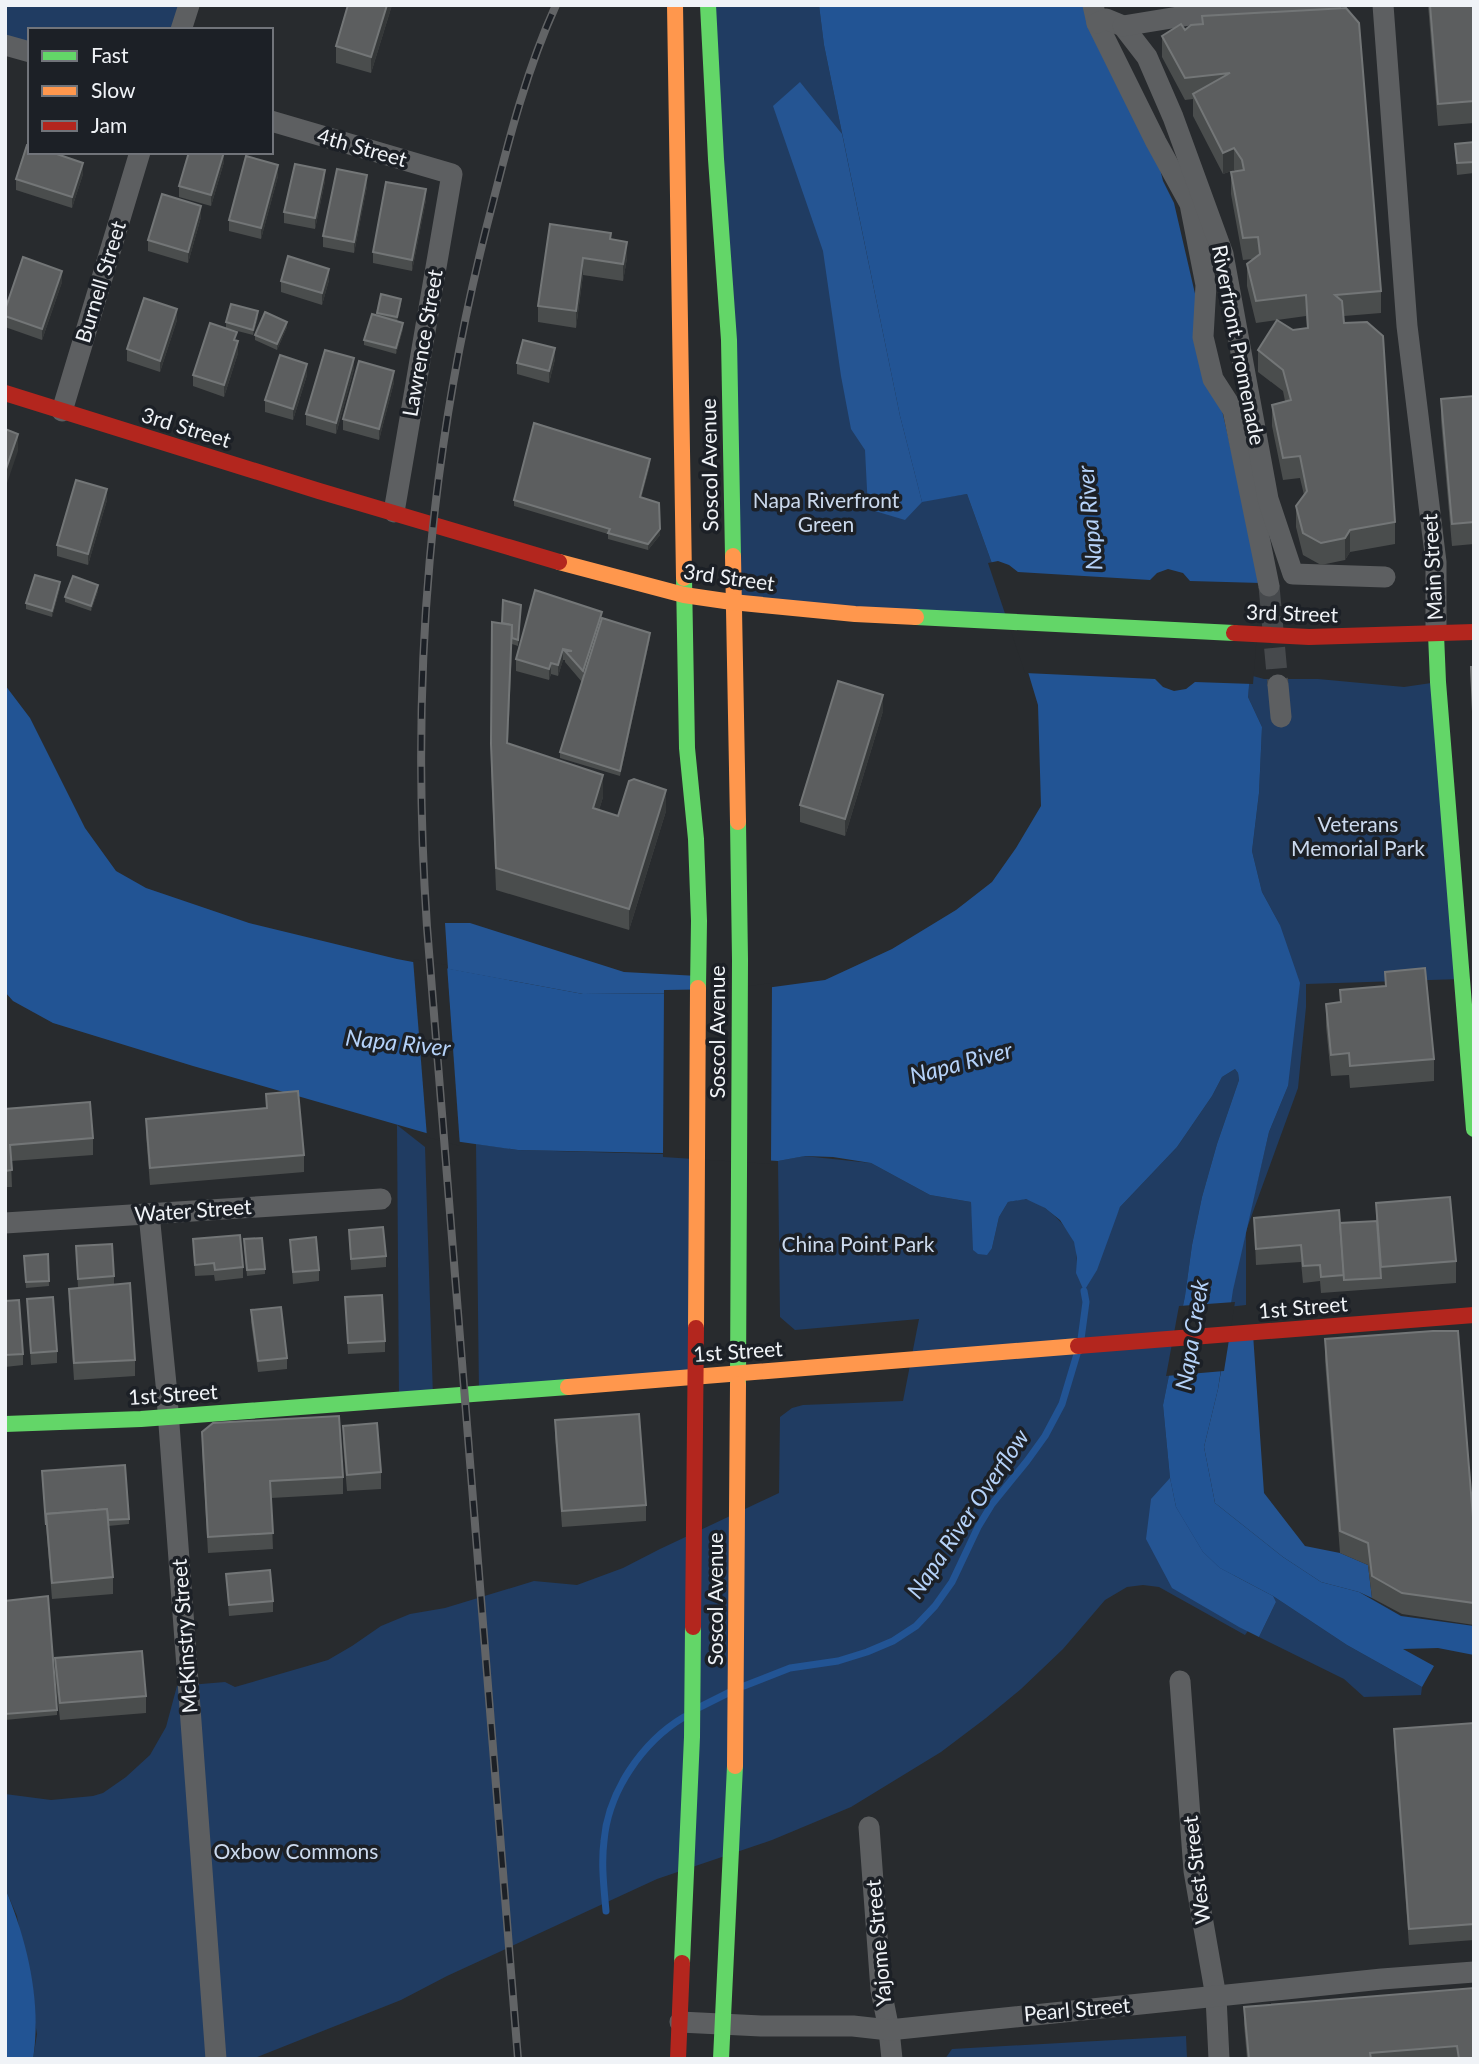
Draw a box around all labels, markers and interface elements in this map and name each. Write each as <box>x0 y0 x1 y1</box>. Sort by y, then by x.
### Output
legend <box>28 28 273 154</box>
text: Fast <box>91 42 129 67</box>
text: Slow <box>91 77 136 102</box>
text: Jam <box>91 112 127 137</box>
street label: 4th Street <box>315 122 411 171</box>
street label: Burnell Street <box>69 217 130 346</box>
street label: Riverfront Promenade <box>1208 243 1271 447</box>
street label: Lawrence Street <box>396 267 447 418</box>
street label: Soscol Avenue <box>695 398 722 532</box>
street label: 3rd Street <box>139 401 234 452</box>
water label: Napa River <box>1070 463 1108 572</box>
park label: Napa Riverfront Green <box>753 487 900 536</box>
street label: Main Street <box>1416 513 1447 621</box>
street label: 3rd Street <box>682 558 777 595</box>
street label: 3rd Street <box>1246 598 1339 627</box>
park label: Veterans Memorial Park <box>1291 811 1425 860</box>
street label: Soscol Avenue <box>704 965 729 1099</box>
water label: Napa River <box>344 1023 453 1062</box>
water label: Napa River <box>906 1035 1016 1089</box>
street label: Water Street <box>134 1193 253 1226</box>
park label: China Point Park <box>782 1231 935 1256</box>
water label: Napa Creek <box>1168 1276 1214 1392</box>
street label: 1st Street <box>1257 1290 1349 1323</box>
street label: 1st Street <box>692 1335 784 1366</box>
street label: 1st Street <box>127 1378 219 1409</box>
water label: Napa River Overflow <box>900 1423 1034 1603</box>
street label: Soscol Avenue <box>702 1532 727 1666</box>
street label: McKinstry Street <box>166 1557 201 1714</box>
street label: West Street <box>1176 1814 1215 1926</box>
park label: Oxbow Commons <box>214 1838 378 1863</box>
street label: Yajome Street <box>859 1878 896 2008</box>
street label: Pearl Street <box>1023 1991 1132 2026</box>

